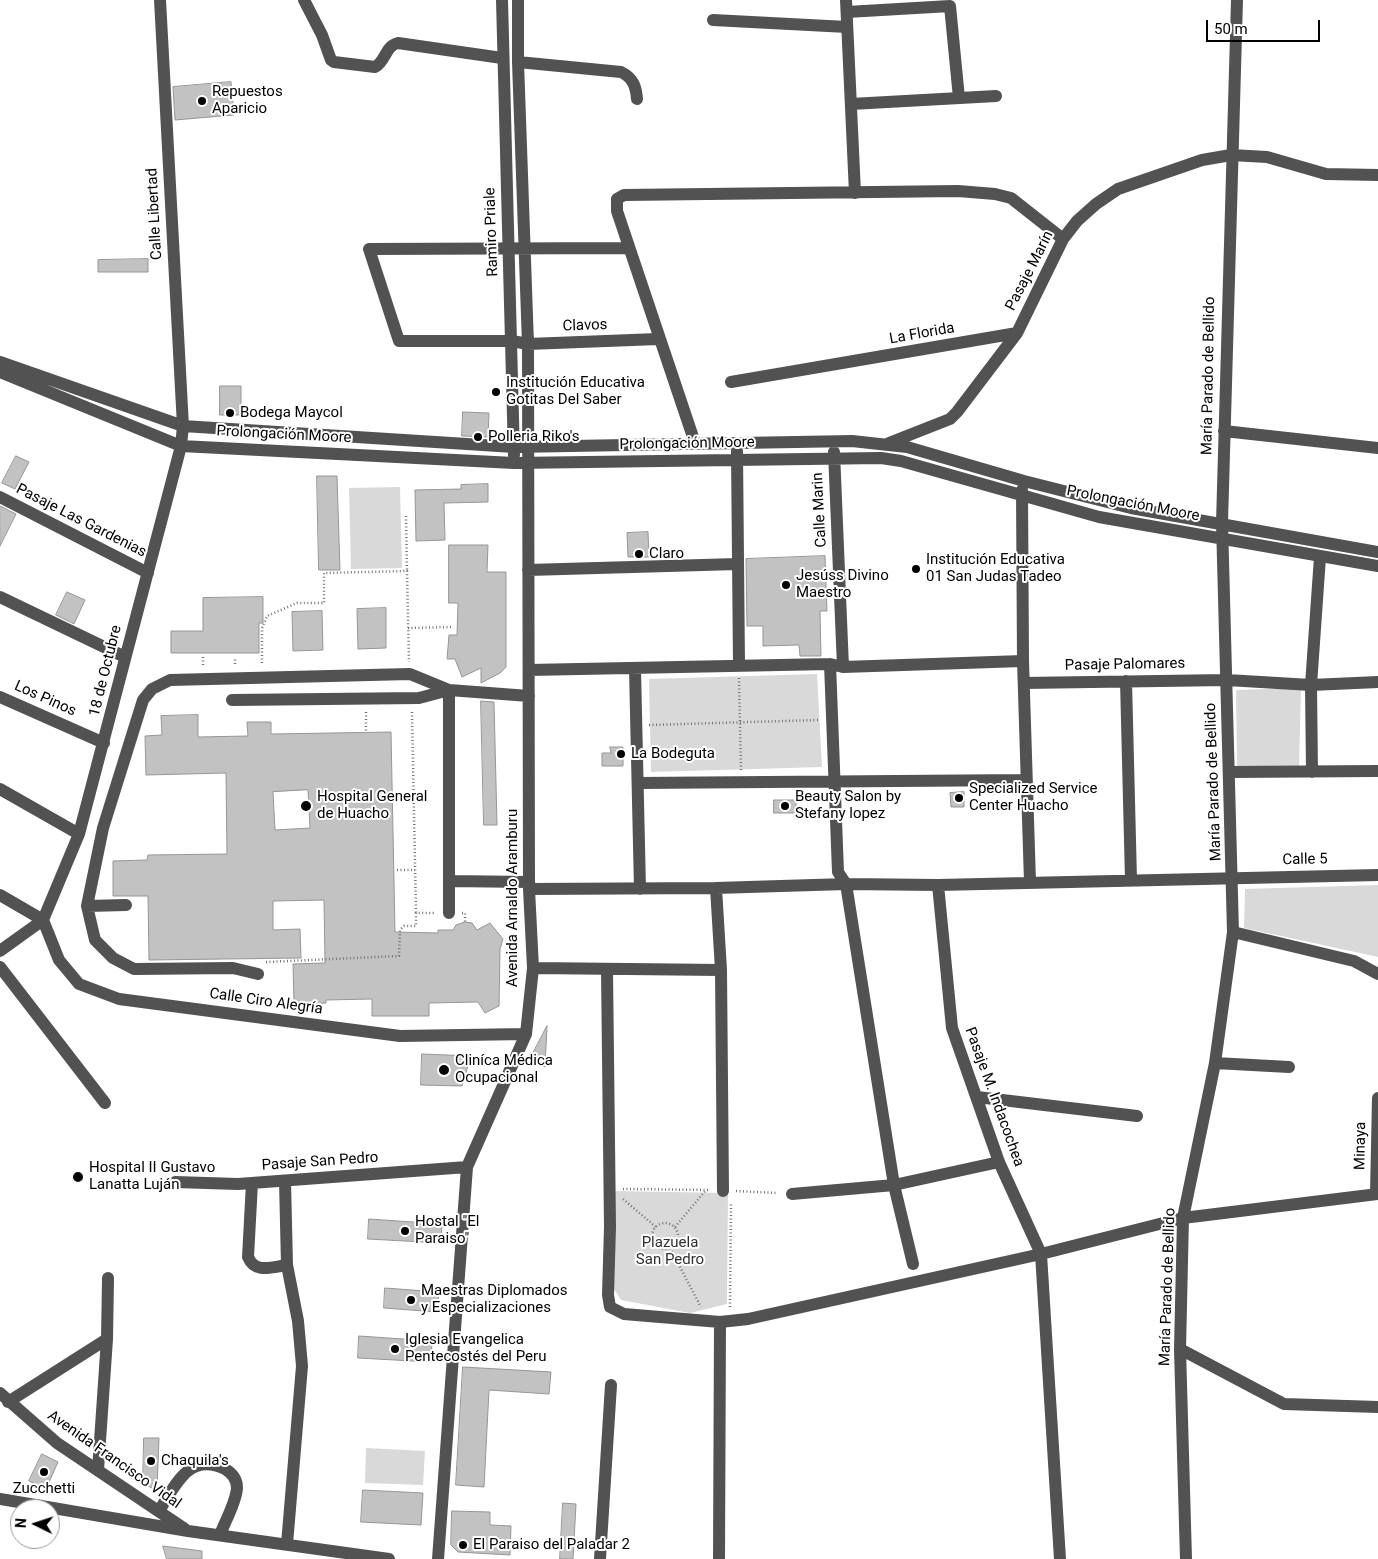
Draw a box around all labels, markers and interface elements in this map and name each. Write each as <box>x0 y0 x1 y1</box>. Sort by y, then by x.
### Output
scale bar <box>1208 10 1322 42</box>
text: 50 m <box>1214 20 1248 38</box>
place label: Repuestos Aparicio <box>212 83 283 118</box>
marker: Repuestos Aparicio <box>196 95 208 107</box>
street label: Calle Libertad <box>144 168 166 260</box>
street label: Ramiro Priale <box>481 187 503 277</box>
street label: Pasaje Marín <box>1002 228 1058 314</box>
street label: María Parado de Bellido <box>1199 297 1219 455</box>
street label: Clavos <box>562 316 608 336</box>
street label: La Florida <box>888 319 956 349</box>
place label: Institución Educativa Gotitas Del Saber <box>506 374 645 409</box>
marker: Institución Educativa Gotitas Del Saber <box>490 386 502 398</box>
place label: Bodega Maycol <box>240 404 343 422</box>
marker: Bodega Maycol <box>224 407 236 419</box>
street label: Prolongación Moore <box>216 422 352 448</box>
place label: Polleria Riko's <box>488 428 580 446</box>
marker: Polleria Riko's <box>472 431 484 443</box>
street label: Prolongación Moore <box>619 434 755 454</box>
street label: Calle Marin <box>809 472 831 548</box>
street label: Pasaje Las Gardenias <box>13 480 149 562</box>
street label: Prolongación Moore <box>1065 482 1201 526</box>
place label: Claro <box>649 545 684 563</box>
marker: Claro <box>633 548 645 560</box>
place label: Institución Educativa 01 San Judas Tadeo <box>926 551 1065 586</box>
marker: Institución Educativa 01 San Judas Tadeo <box>910 563 922 575</box>
place label: Jesúss Divino Maestro <box>796 567 889 602</box>
marker: Jesúss Divino Maestro <box>780 579 792 591</box>
street label: 18 de Octubre <box>86 624 126 718</box>
street label: Pasaje Palomares <box>1065 655 1185 675</box>
street label: Los Pinos <box>11 677 79 721</box>
street label: María Parado de Bellido <box>1202 702 1226 862</box>
place label: La Bodeguta <box>631 745 715 763</box>
marker: La Bodeguta <box>615 748 627 760</box>
place label: Specialized Service Center Huacho <box>969 780 1097 815</box>
place label: Hospital General de Huacho <box>317 788 428 823</box>
place label: Beauty Salon by Stefany lopez <box>795 788 901 823</box>
marker: Specialized Service Center Huacho <box>953 792 965 804</box>
marker: Hospital General de Huacho <box>299 799 313 813</box>
marker: Beauty Salon by Stefany lopez <box>779 800 791 812</box>
street label: Avenida Arnaldo Aramburu <box>504 809 522 987</box>
street label: Calle 5 <box>1282 851 1328 869</box>
street label: Calle Ciro Alegría <box>208 985 324 1019</box>
street label: Pasaje M. Indacochea <box>960 1025 1028 1169</box>
place label: Cliníca Médica Ocupacional <box>455 1052 553 1087</box>
marker: Cliníca Médica Ocupacional <box>437 1063 451 1077</box>
street label: Minaya <box>1352 1122 1370 1170</box>
street label: Pasaje San Pedro <box>261 1149 379 1175</box>
place label: Hospital II Gustavo Lanatta Luján <box>89 1159 215 1194</box>
marker: Hospital II Gustavo Lanatta Luján <box>71 1170 85 1184</box>
street label: María Parado de Bellido <box>1156 1207 1180 1367</box>
place label: Hostal "El Paraiso" <box>415 1213 479 1248</box>
marker: Hostal "El Paraiso" <box>399 1225 411 1237</box>
park label: Plazuela San Pedro <box>636 1234 704 1269</box>
place label: Maestras Diplomados y Especializaciones <box>421 1282 567 1317</box>
marker: Maestras Diplomados y Especializaciones <box>405 1294 417 1306</box>
place label: Iglesia Evangelica Pentecostés del Peru <box>405 1331 546 1366</box>
marker: Iglesia Evangelica Pentecostés del Peru <box>389 1343 401 1355</box>
street label: Avenida Francisco Vidal <box>44 1407 184 1513</box>
place label: Chaquila's <box>161 1452 229 1470</box>
marker: Chaquila's <box>145 1455 157 1467</box>
marker: Zucchetti <box>38 1466 50 1478</box>
place label: Zucchetti <box>13 1480 75 1498</box>
north arrow <box>10 1499 60 1549</box>
text: N <box>13 1518 29 1529</box>
place label: El Paraiso del Paladar 2 <box>473 1536 630 1554</box>
marker: El Paraiso del Paladar 2 <box>457 1539 469 1551</box>

